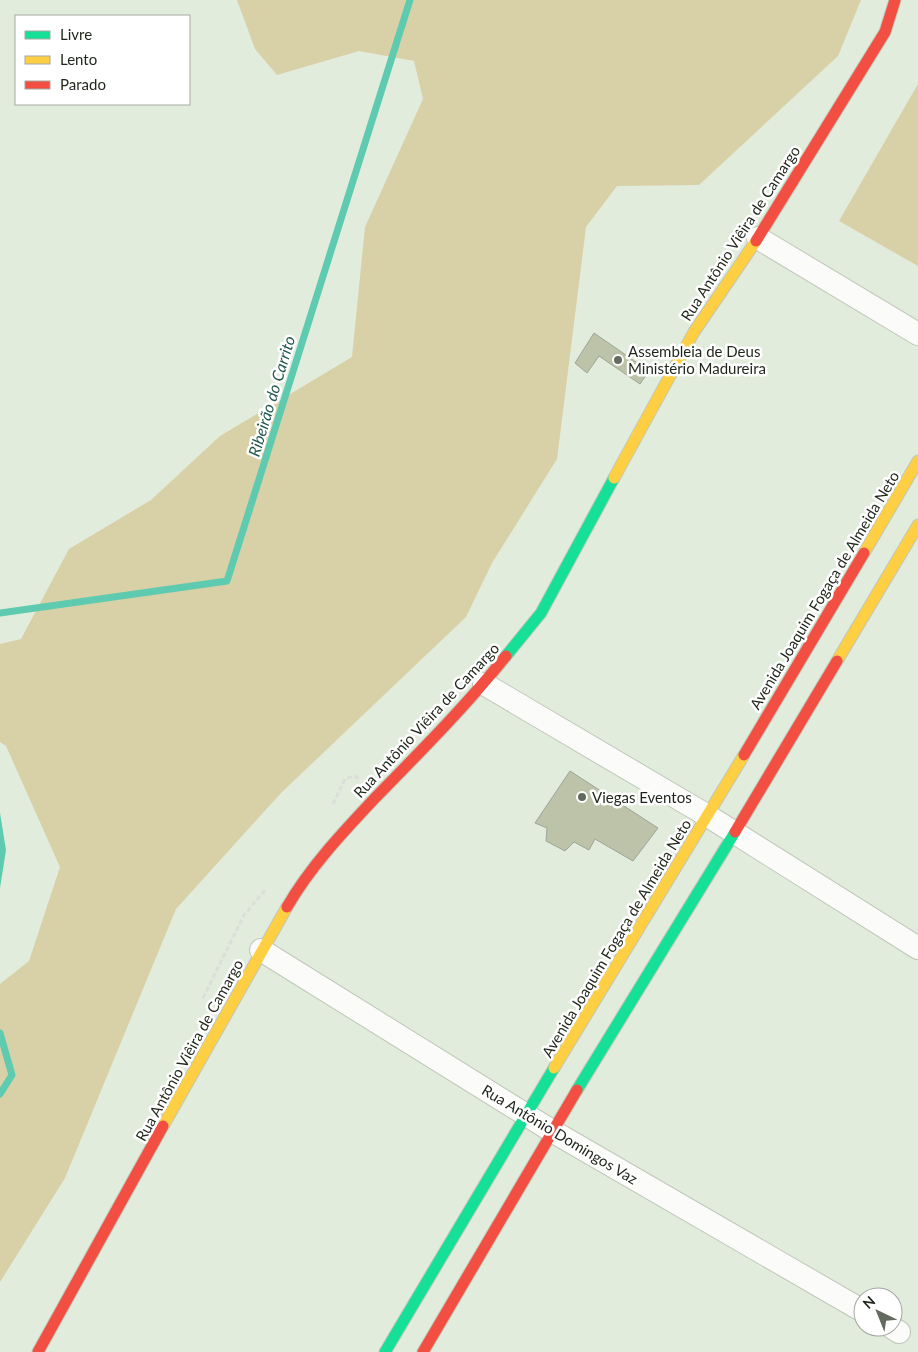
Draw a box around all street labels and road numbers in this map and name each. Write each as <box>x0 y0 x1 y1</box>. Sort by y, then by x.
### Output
street label: Rua Antônio Viêira de Camargo <box>677 142 803 324</box>
street label: Avenida Joaquim Fogaça de Almeida Neto <box>746 468 902 712</box>
street label: Rua Antônio Viêira de Camargo <box>349 639 503 801</box>
street label: Avenida Joaquim Fogaça de Almeida Neto <box>538 816 694 1060</box>
street label: Rua Antônio Viêira de Camargo <box>131 956 247 1144</box>
street label: Rua Antônio Domingos Vaz <box>479 1080 641 1188</box>

